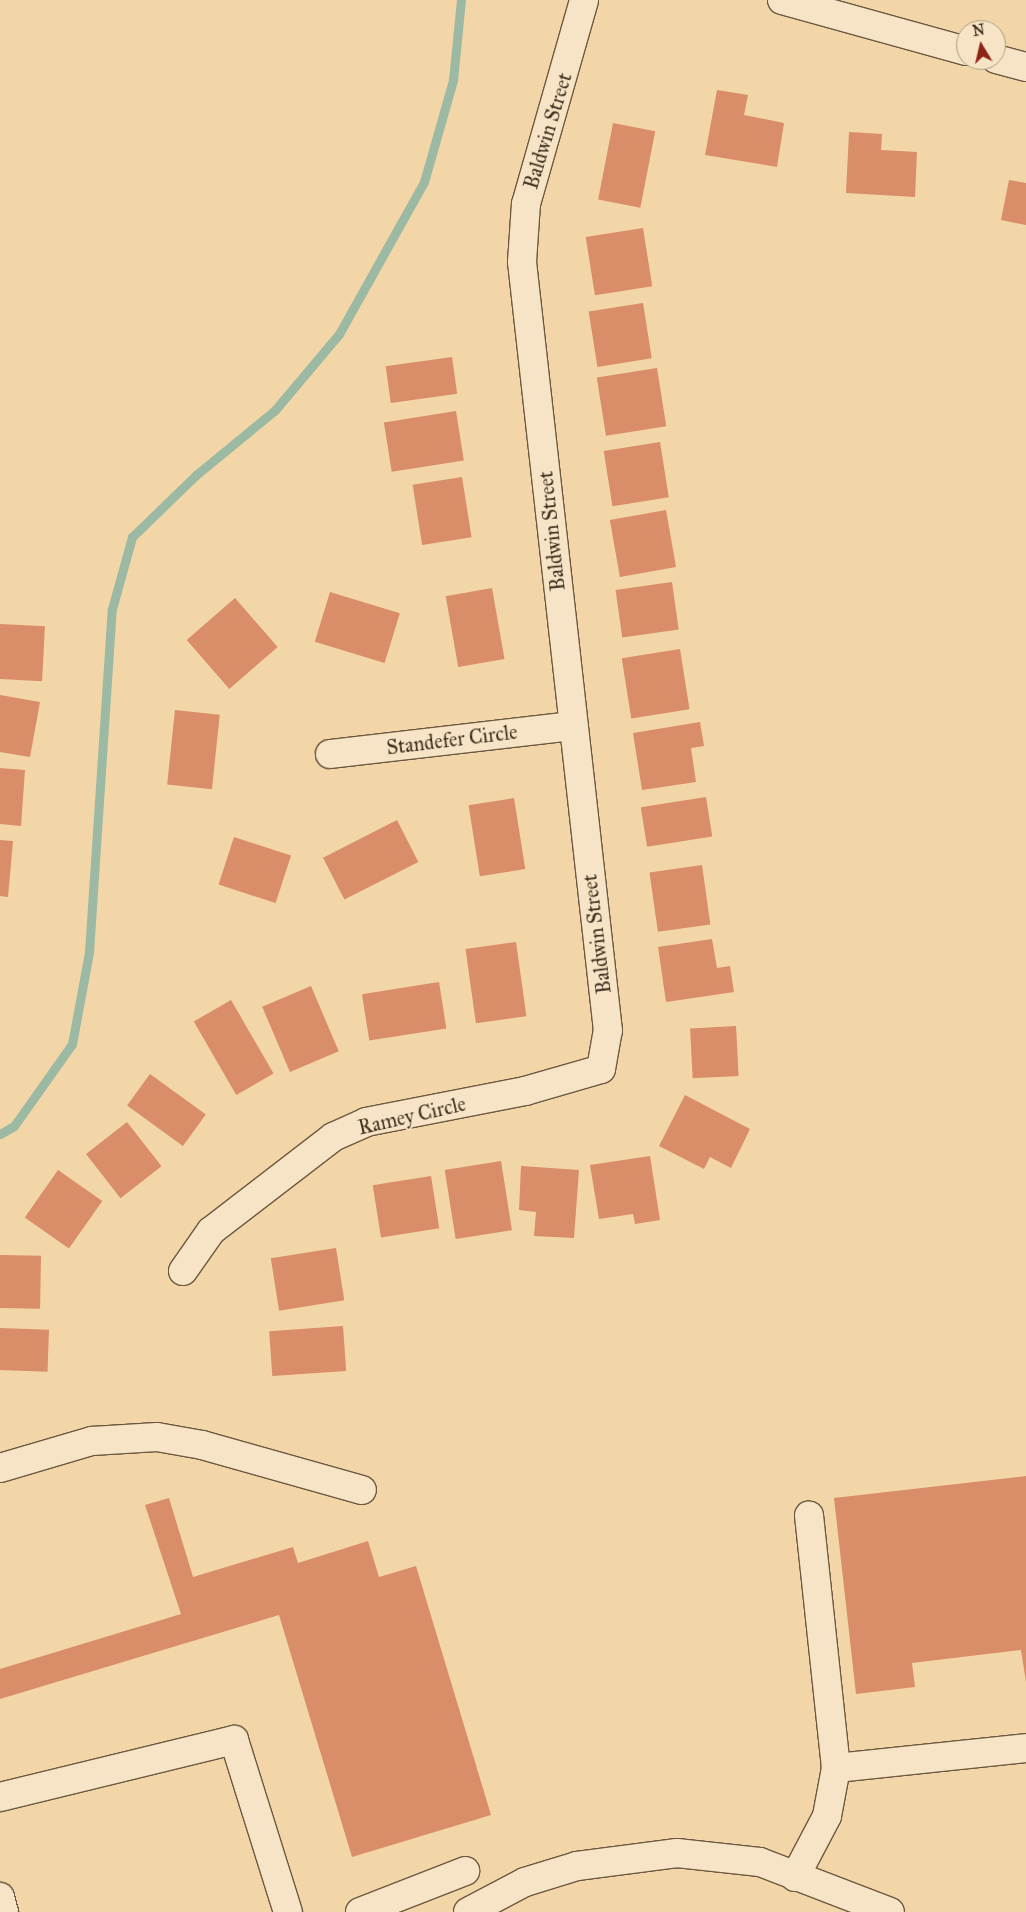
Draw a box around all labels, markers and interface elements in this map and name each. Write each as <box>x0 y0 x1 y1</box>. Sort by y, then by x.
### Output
north arrow <box>956 20 1006 70</box>
text: N <box>972 21 986 40</box>
street label: Baldwin Street <box>519 70 577 192</box>
street label: Baldwin Street <box>534 470 570 592</box>
street label: Standefer Circle <box>385 720 519 760</box>
street label: Baldwin Street <box>578 873 616 995</box>
street label: Ramey Circle <box>356 1092 468 1140</box>

